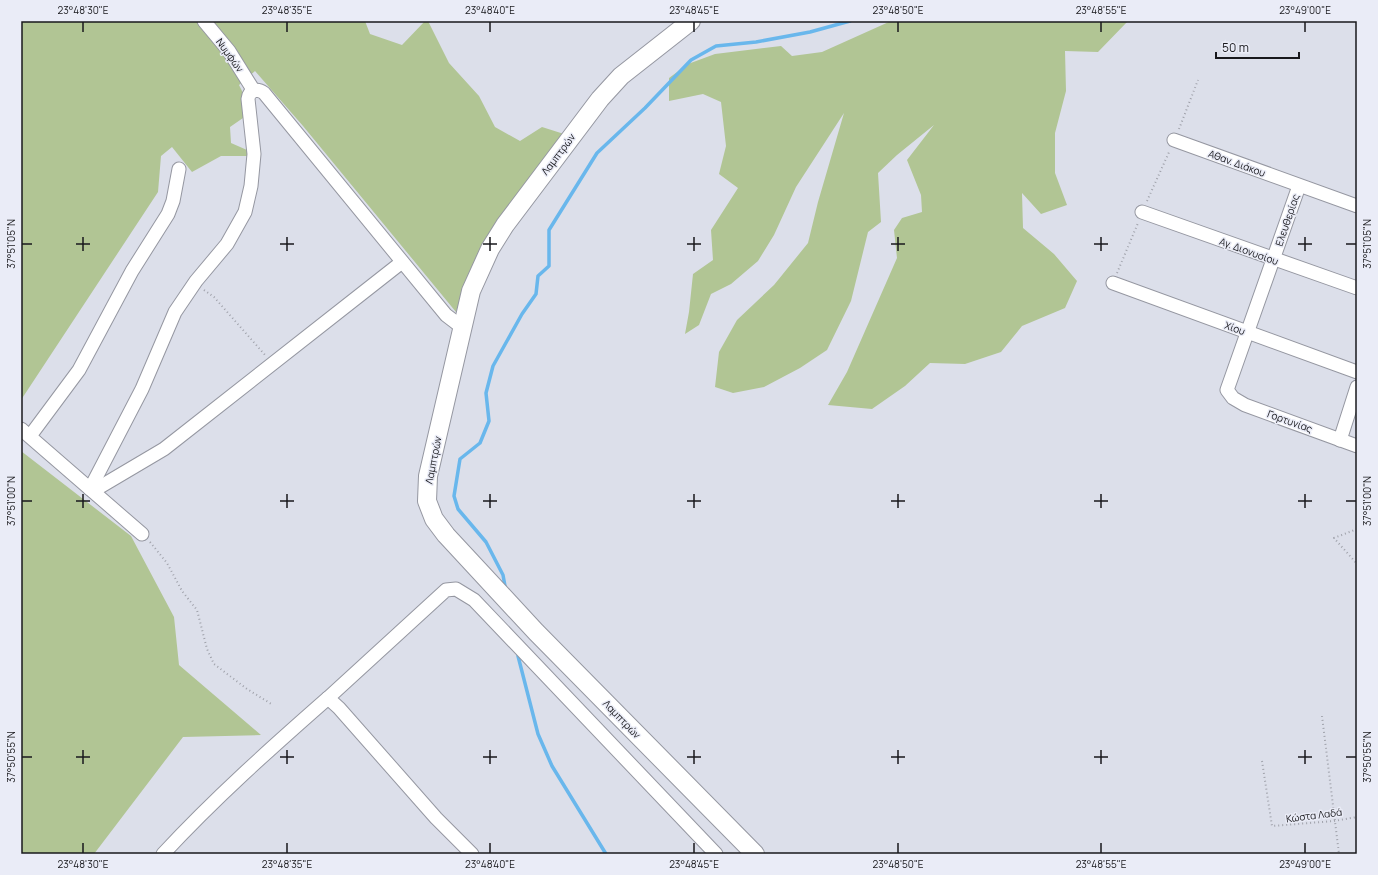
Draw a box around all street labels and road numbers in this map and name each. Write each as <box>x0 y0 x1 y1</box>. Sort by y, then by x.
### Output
street label: Νυμφών <box>213 35 247 75</box>
street label: Λαμπτρών <box>538 130 578 178</box>
street label: Αθαν. Διάκου <box>1206 146 1268 180</box>
street label: Ελευθερίας <box>1272 192 1303 248</box>
street label: Αγ. Διονυσίου <box>1217 234 1281 268</box>
street label: Χίου <box>1223 318 1247 338</box>
street label: Γορτυνίας <box>1265 406 1315 436</box>
street label: Λαμπτρών <box>422 435 444 485</box>
street label: Λαμπτρών <box>600 697 644 741</box>
street label: Κώστα Λαδά <box>1285 805 1343 825</box>

